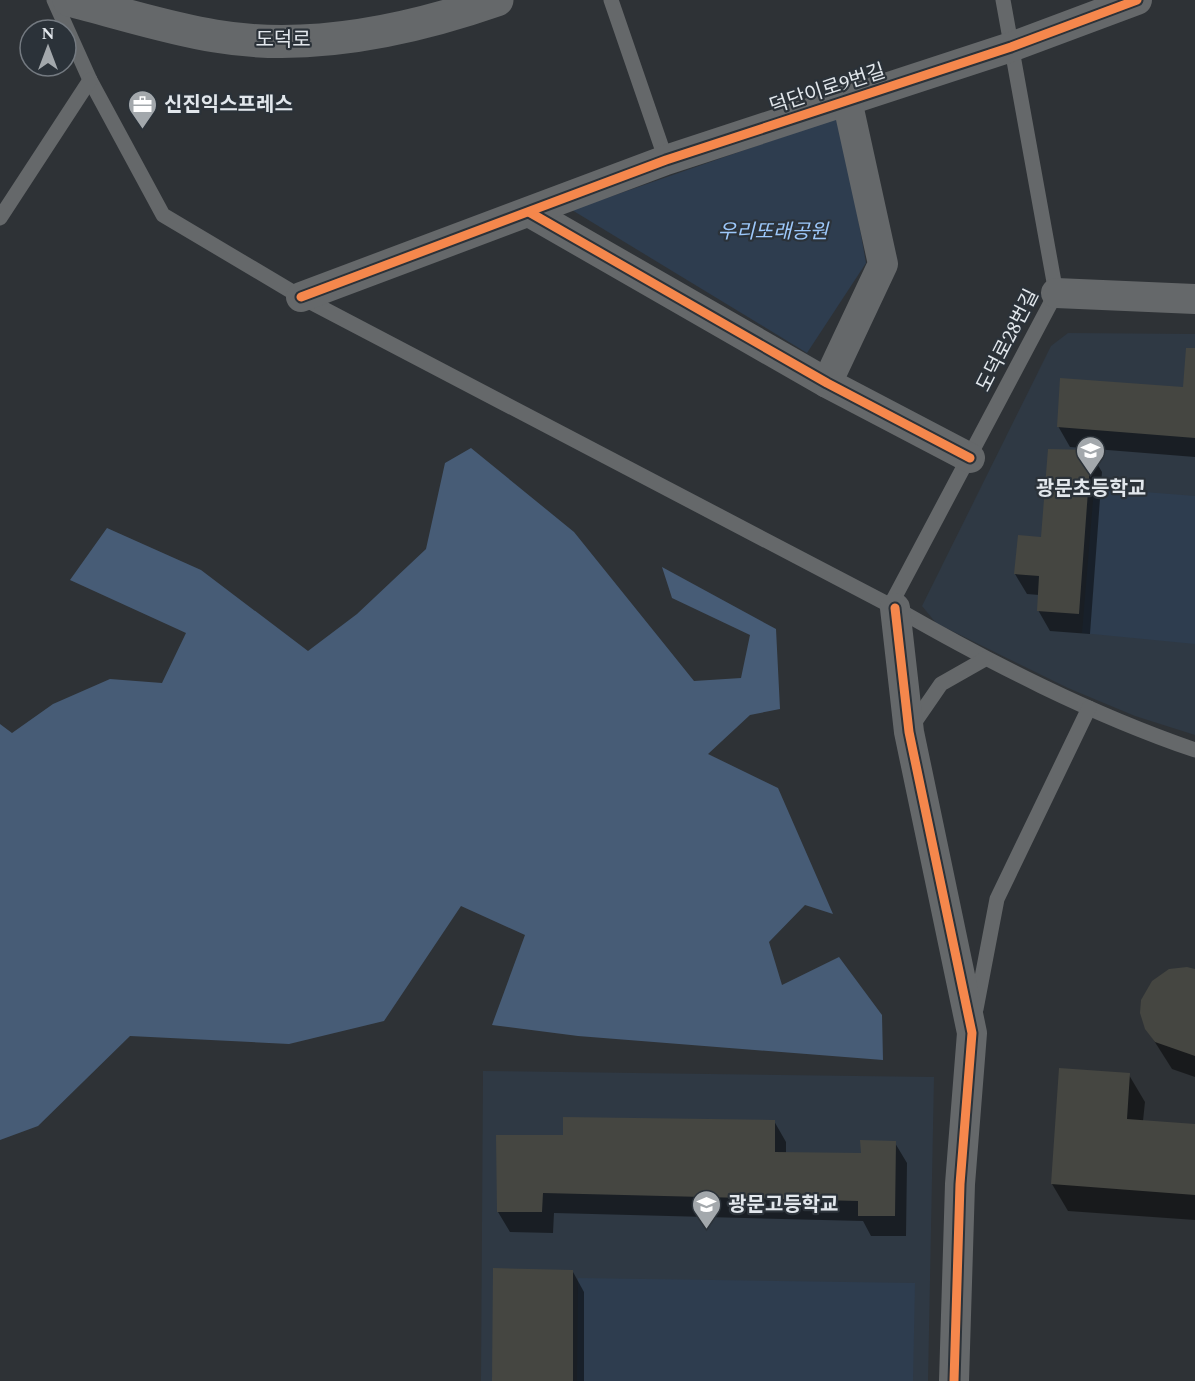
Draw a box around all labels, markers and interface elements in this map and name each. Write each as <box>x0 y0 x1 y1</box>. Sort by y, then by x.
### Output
north arrow <box>18 18 78 78</box>
text: N <box>41 22 55 46</box>
street label: 도덕로 <box>255 25 311 55</box>
street label: 덕단이로9번길 <box>765 56 889 122</box>
office icon: 신진익스프레스 <box>127 88 159 130</box>
place label: 신진익스프레스 <box>164 90 293 120</box>
park label: 우리또래공원 <box>718 217 830 247</box>
street label: 도덕로28번길 <box>969 284 1047 397</box>
school or university icon: 광문초등학교 <box>1075 434 1107 476</box>
place label: 광문초등학교 <box>1036 474 1146 504</box>
school or university icon: 광문고등학교 <box>691 1188 723 1230</box>
place label: 광문고등학교 <box>728 1190 838 1220</box>

